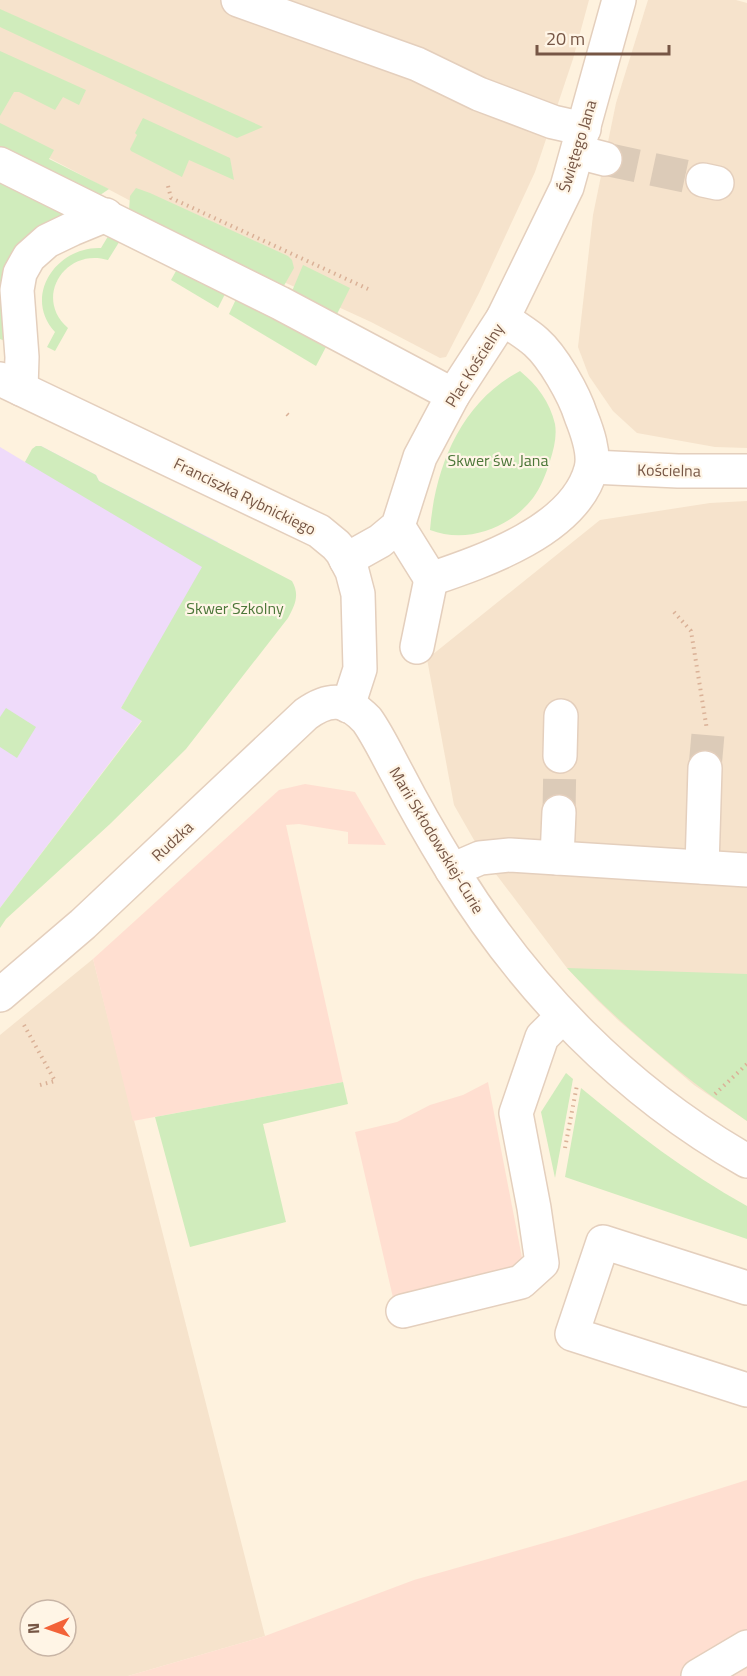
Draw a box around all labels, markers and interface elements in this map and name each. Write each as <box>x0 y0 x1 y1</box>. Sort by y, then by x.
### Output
scale bar <box>537 18 669 56</box>
text: 20 m <box>546 25 585 52</box>
street label: Świętego Jana <box>552 97 602 195</box>
street label: Plac Kościelny <box>439 318 509 412</box>
park label: Skwer św. Jana <box>448 448 548 472</box>
street label: Franciszka Rybnickiego <box>170 451 320 541</box>
street label: Kościelna <box>637 457 701 483</box>
park label: Skwer Szkolny <box>186 596 284 620</box>
street label: Marii Skłodowskiej-Curie <box>384 762 490 918</box>
street label: Rudzka <box>146 815 198 867</box>
north arrow <box>18 1598 78 1658</box>
text: N <box>21 1623 45 1634</box>

